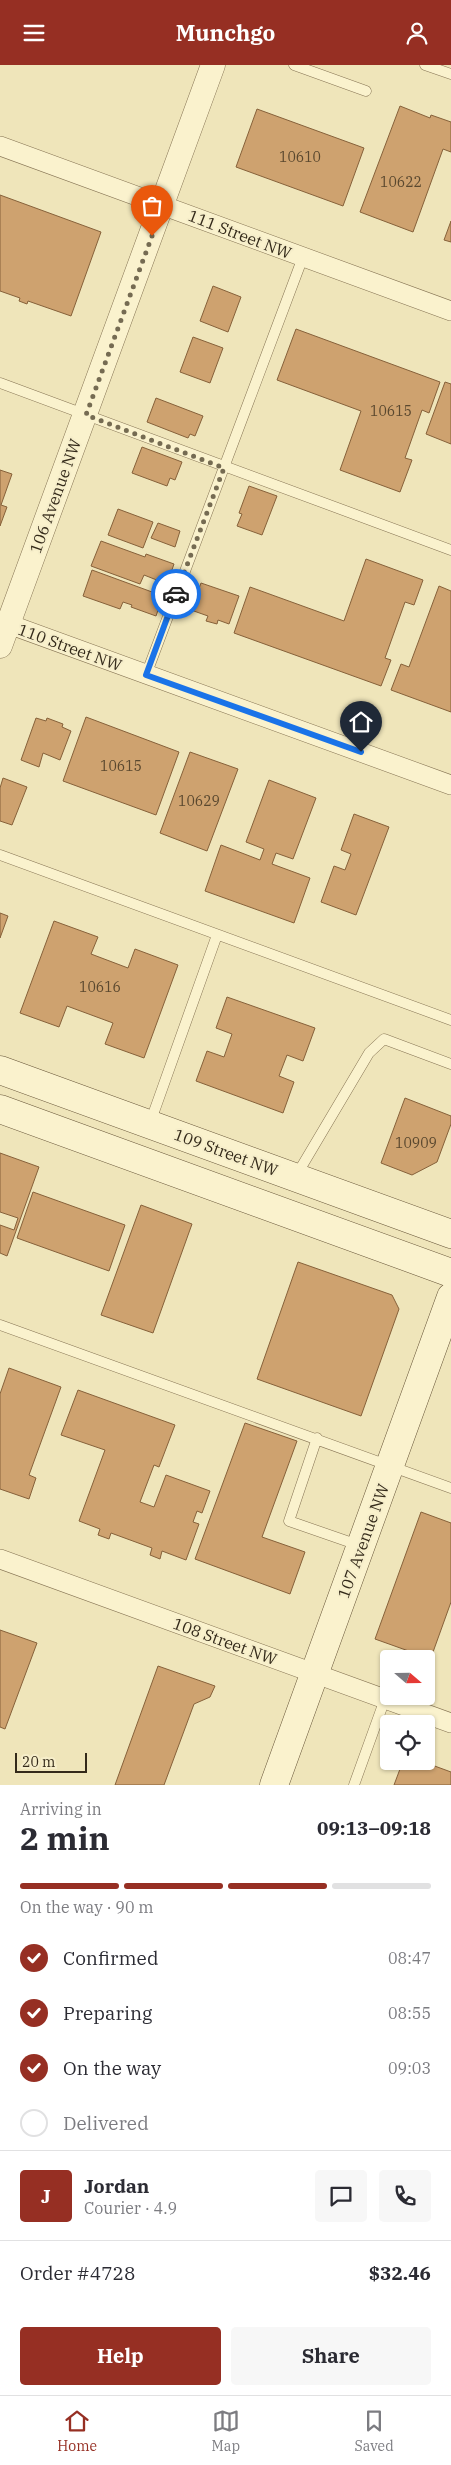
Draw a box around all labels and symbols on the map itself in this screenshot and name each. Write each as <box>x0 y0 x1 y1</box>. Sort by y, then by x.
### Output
house number: 10610 <box>279 148 321 166</box>
house number: 10622 <box>380 173 422 191</box>
pin <box>131 185 173 236</box>
street label: 111 Street NW <box>185 205 295 263</box>
house number: 10615 <box>370 402 412 420</box>
street label: 106 Avenue NW <box>25 436 85 556</box>
courier <box>151 569 201 619</box>
street label: 110 Street NW <box>15 619 125 675</box>
pin <box>340 701 382 752</box>
house number: 10615 <box>100 757 142 775</box>
house number: 10629 <box>178 792 220 810</box>
house number: 10616 <box>79 978 121 996</box>
street label: 109 Street NW <box>171 1124 281 1180</box>
house number: 10909 <box>395 1134 437 1152</box>
street label: 107 Avenue NW <box>333 1481 393 1601</box>
street label: 108 Street NW <box>170 1613 280 1669</box>
north arrow <box>380 1650 435 1705</box>
scale bar <box>15 1750 88 1773</box>

